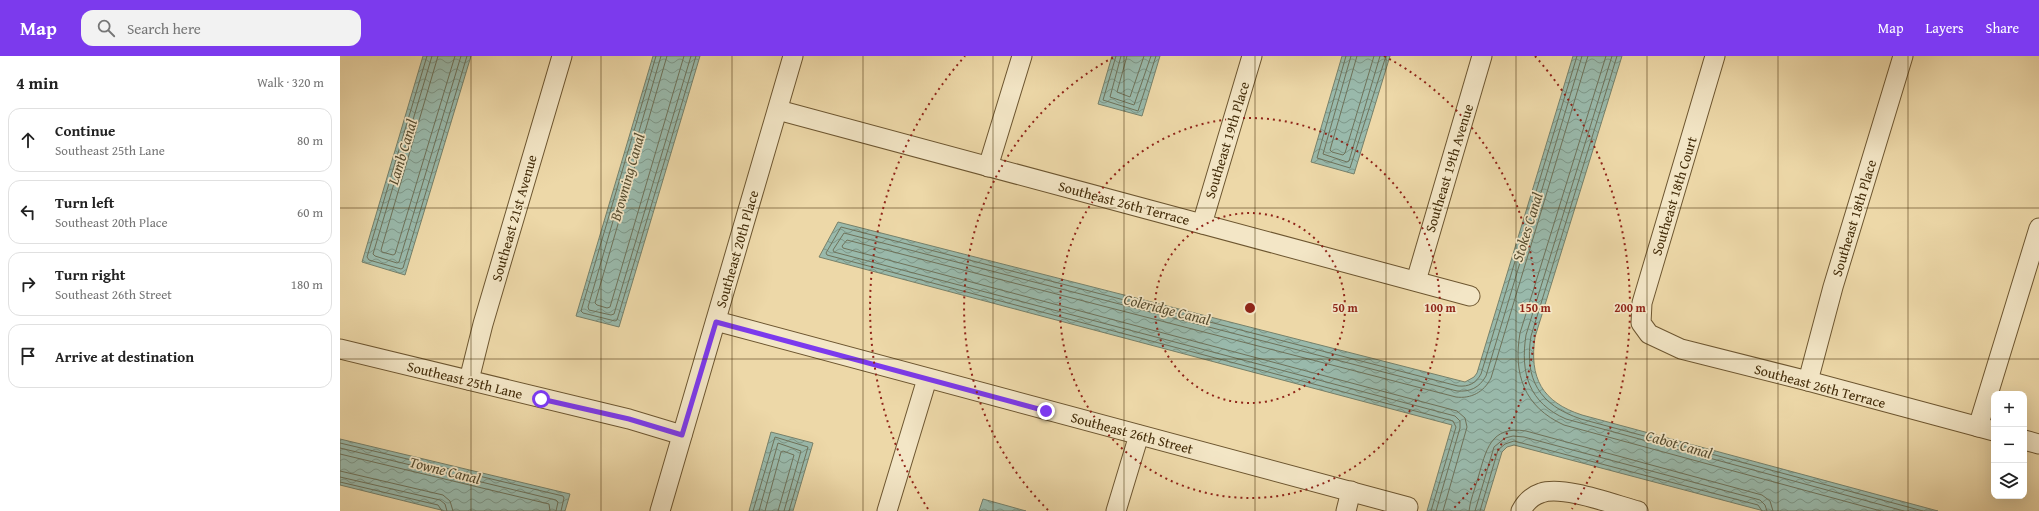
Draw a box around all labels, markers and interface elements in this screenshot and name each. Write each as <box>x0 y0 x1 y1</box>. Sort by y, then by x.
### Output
search box <box>81 10 361 46</box>
text: Map <box>20 14 57 42</box>
icon: search <box>95 17 117 39</box>
text: Search here <box>127 18 201 39</box>
text: Map <box>1878 18 1904 38</box>
text: Layers <box>1926 18 1964 38</box>
text: Share <box>1986 18 2019 38</box>
text: 4 min <box>16 70 58 95</box>
text: Walk · 320 m <box>257 73 324 92</box>
street label: Southeast 19th Place <box>1200 79 1254 201</box>
street label: Southeast 19th Avenue <box>1420 101 1478 235</box>
water label: Lamb Canal <box>382 116 422 188</box>
text: Continue <box>55 120 116 141</box>
icon: ahead <box>17 129 39 151</box>
water label: Browning Canal <box>604 130 650 224</box>
text: 80 m <box>297 131 323 150</box>
street label: Southeast 18th Court <box>1646 134 1702 258</box>
text: Southeast 25th Lane <box>55 141 165 160</box>
street label: Southeast 21st Avenue <box>486 152 542 284</box>
street label: Southeast 18th Place <box>1827 157 1881 279</box>
street label: Southeast 26th Terrace <box>1056 176 1192 230</box>
street label: Southeast 20th Place <box>711 188 763 310</box>
water label: Stokes Canal <box>1506 189 1548 264</box>
text: Turn left <box>55 192 114 213</box>
icon: left <box>17 201 39 223</box>
text: 60 m <box>297 203 323 222</box>
text: Southeast 20th Place <box>55 213 168 232</box>
text: Turn right <box>55 264 126 285</box>
icon: right <box>17 273 39 295</box>
text: 180 m <box>291 275 323 294</box>
text: Southeast 26th Street <box>55 285 172 304</box>
water label: Coleridge Canal <box>1122 288 1213 330</box>
text: 50 m <box>1332 299 1358 316</box>
text: 100 m <box>1424 299 1457 316</box>
text: 150 m <box>1519 299 1552 316</box>
text: 200 m <box>1614 299 1647 316</box>
centre of rings <box>1243 301 1257 315</box>
icon: arrive <box>17 345 39 367</box>
text: Arrive at destination <box>55 346 194 367</box>
street label: Southeast 25th Lane <box>405 356 525 404</box>
street label: Southeast 26th Terrace <box>1752 359 1888 413</box>
route start <box>532 390 550 408</box>
map controls <box>1991 391 2027 499</box>
button: + <box>1991 391 2027 427</box>
route end <box>1037 402 1055 420</box>
street label: Southeast 26th Street <box>1069 407 1195 459</box>
water label: Cabot Canal <box>1643 425 1715 464</box>
button: − <box>1991 427 2027 463</box>
water label: Towne Canal <box>407 451 483 489</box>
button: layers <box>1991 463 2027 499</box>

